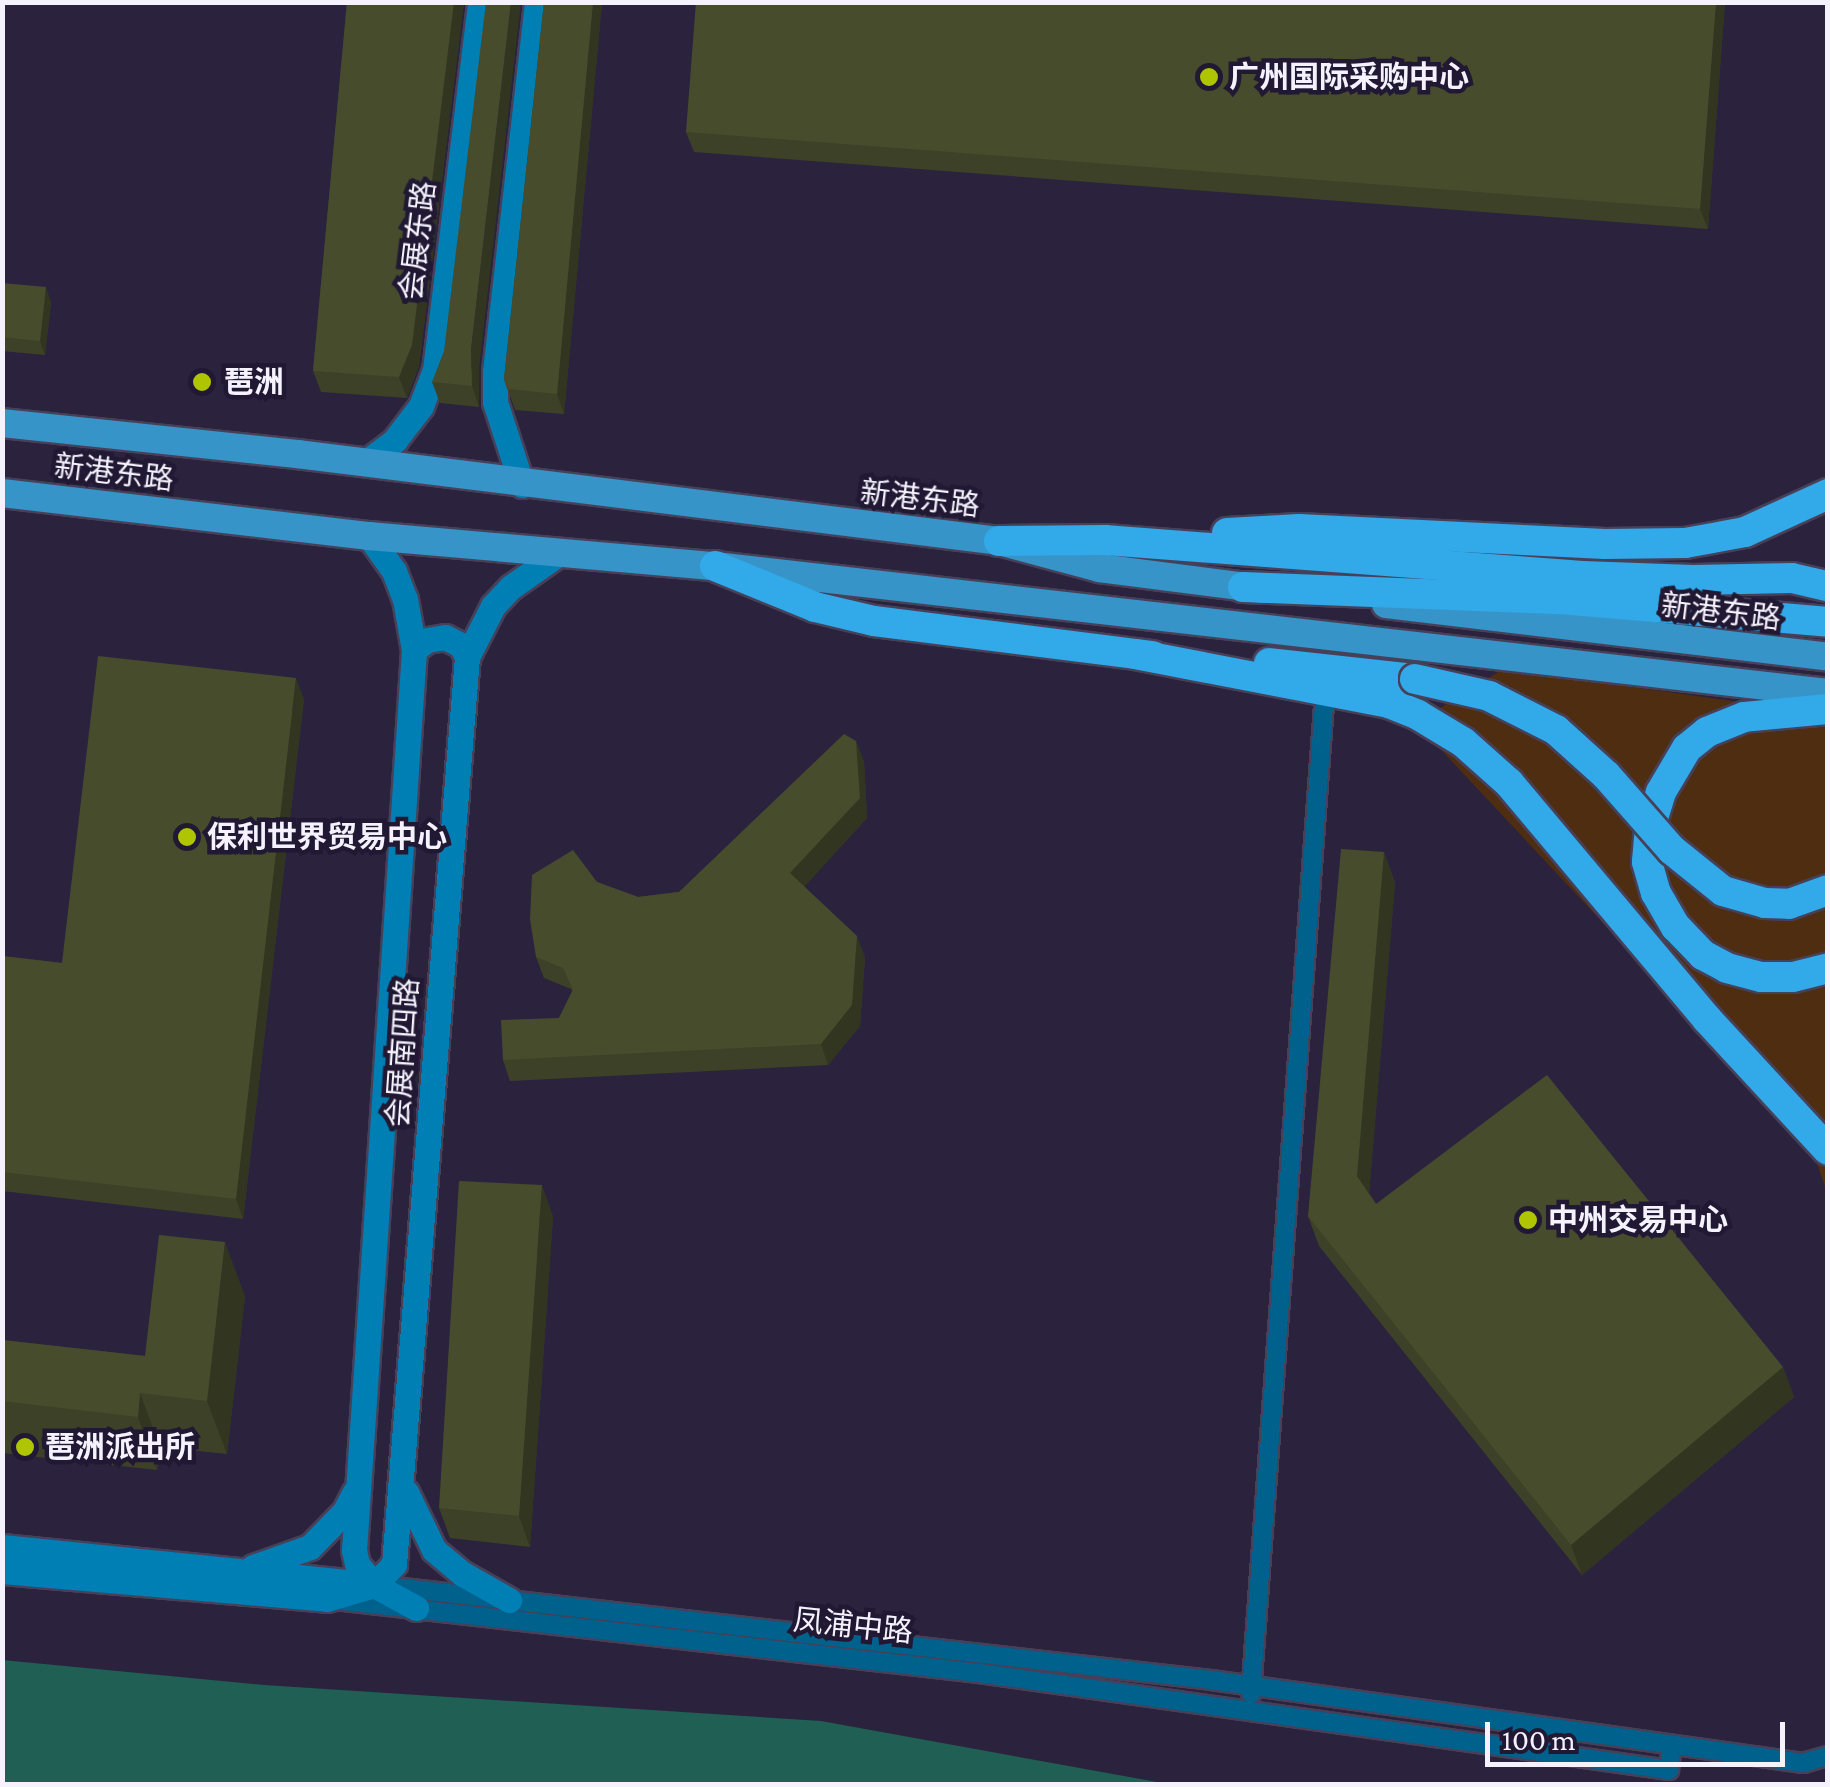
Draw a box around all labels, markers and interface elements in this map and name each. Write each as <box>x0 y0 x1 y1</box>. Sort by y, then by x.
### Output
place label: 广州国际采购中心 <box>1229 59 1469 95</box>
marker: 广州国际采购中心 <box>1198 66 1220 88</box>
street label: 会展东路 <box>393 179 443 303</box>
place label: 琶洲 <box>224 364 284 400</box>
marker: 琶洲 <box>189 369 215 395</box>
street label: 新港东路 <box>52 448 176 498</box>
street label: 新港东路 <box>858 474 982 524</box>
street label: 新港东路 <box>1659 587 1783 637</box>
place label: 保利世界贸易中心 <box>207 819 447 855</box>
marker: 保利世界贸易中心 <box>176 826 198 848</box>
street label: 会展南四路 <box>380 977 426 1129</box>
place label: 中州交易中心 <box>1548 1202 1728 1238</box>
marker: 中州交易中心 <box>1517 1209 1539 1231</box>
place label: 琶洲派出所 <box>45 1429 195 1465</box>
marker: 琶洲派出所 <box>14 1436 36 1458</box>
street label: 凤浦中路 <box>791 1602 915 1650</box>
scale bar <box>1490 1702 1790 1764</box>
text: 100 m <box>1502 1723 1576 1756</box>

